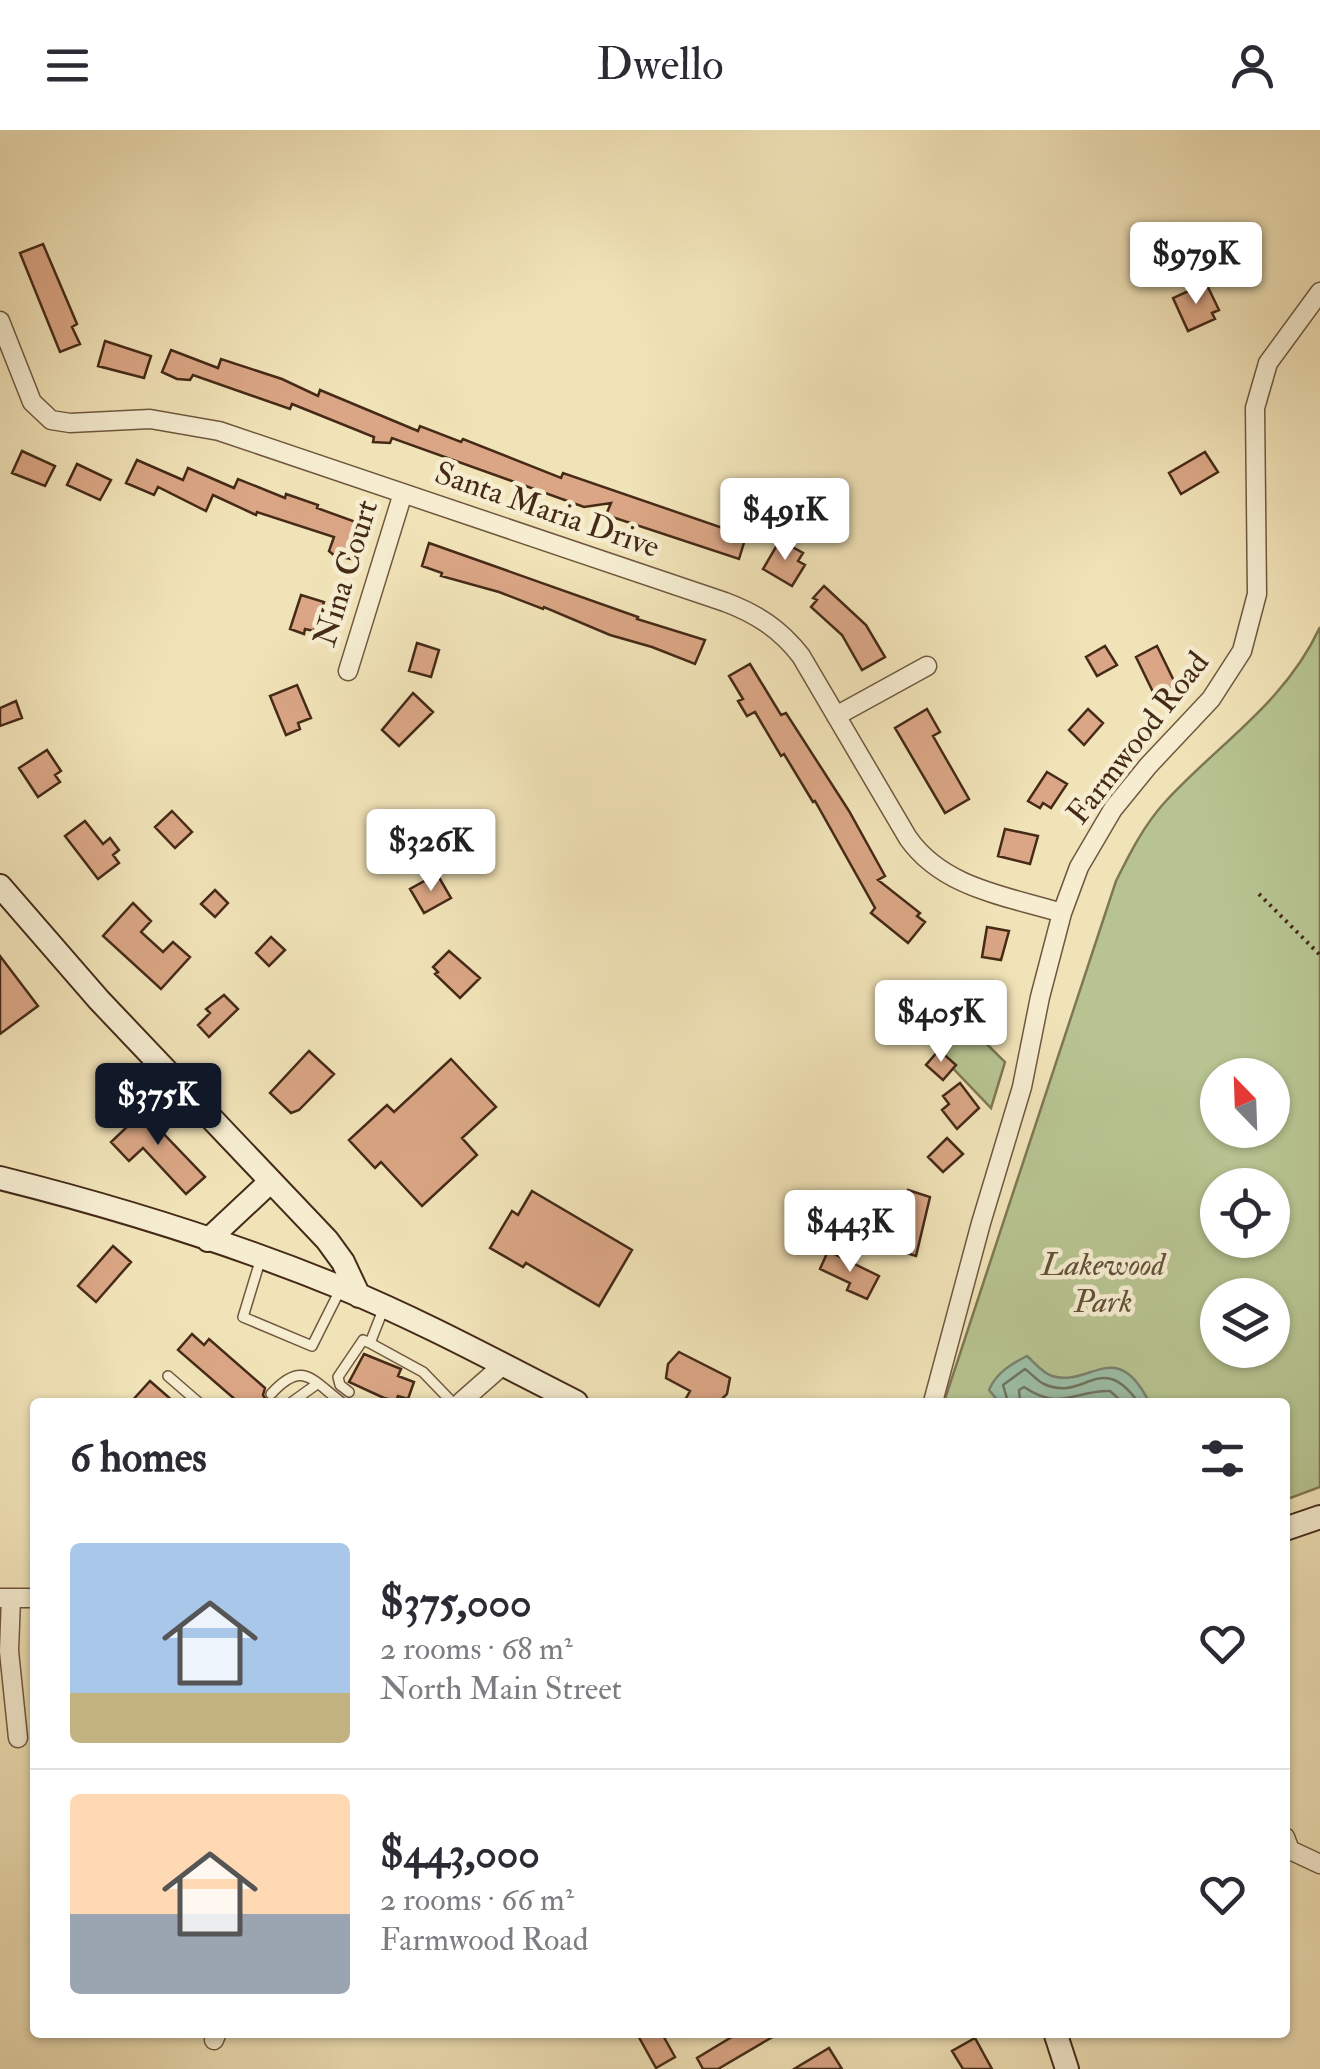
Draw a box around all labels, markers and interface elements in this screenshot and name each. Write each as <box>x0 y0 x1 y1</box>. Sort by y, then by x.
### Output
text: Dwello <box>596 37 724 93</box>
icon: menu <box>40 38 95 93</box>
icon: person <box>1225 38 1280 93</box>
pin: $979K <box>1126 222 1266 307</box>
text: $979K <box>1152 234 1240 274</box>
street label: Santa Maria Drive <box>429 453 665 567</box>
pin: $491K <box>715 478 855 563</box>
text: $491K <box>742 490 828 530</box>
street label: Nina Court <box>305 495 387 651</box>
street label: Farmwood Road <box>1058 643 1218 832</box>
pin: $326K <box>361 809 501 894</box>
text: $326K <box>388 821 474 861</box>
pin: $405K <box>871 980 1011 1065</box>
text: $405K <box>897 992 985 1032</box>
north arrow <box>1200 1058 1290 1148</box>
map controls <box>1200 1058 1290 1368</box>
pin: $375K <box>88 1063 228 1148</box>
text: $375K <box>117 1075 199 1115</box>
button: locate <box>1200 1168 1290 1258</box>
pin: $443K <box>780 1190 920 1275</box>
text: $443K <box>806 1202 894 1242</box>
park label: Lakewood Park <box>1039 1245 1167 1322</box>
button: layers <box>1200 1278 1290 1368</box>
icon: filters <box>1195 1431 1250 1486</box>
text: 6 homes <box>70 1432 207 1484</box>
text: $375,000 <box>380 1577 532 1629</box>
icon: home <box>150 1583 270 1703</box>
icon: heart <box>1195 1616 1250 1671</box>
text: 2 rooms · 68 m² <box>380 1629 573 1669</box>
text: North Main Street <box>380 1669 622 1709</box>
text: $443,000 <box>380 1828 540 1880</box>
icon: home <box>150 1834 270 1954</box>
icon: heart <box>1195 1867 1250 1922</box>
text: 2 rooms · 66 m² <box>380 1880 574 1920</box>
text: Farmwood Road <box>380 1920 588 1960</box>

